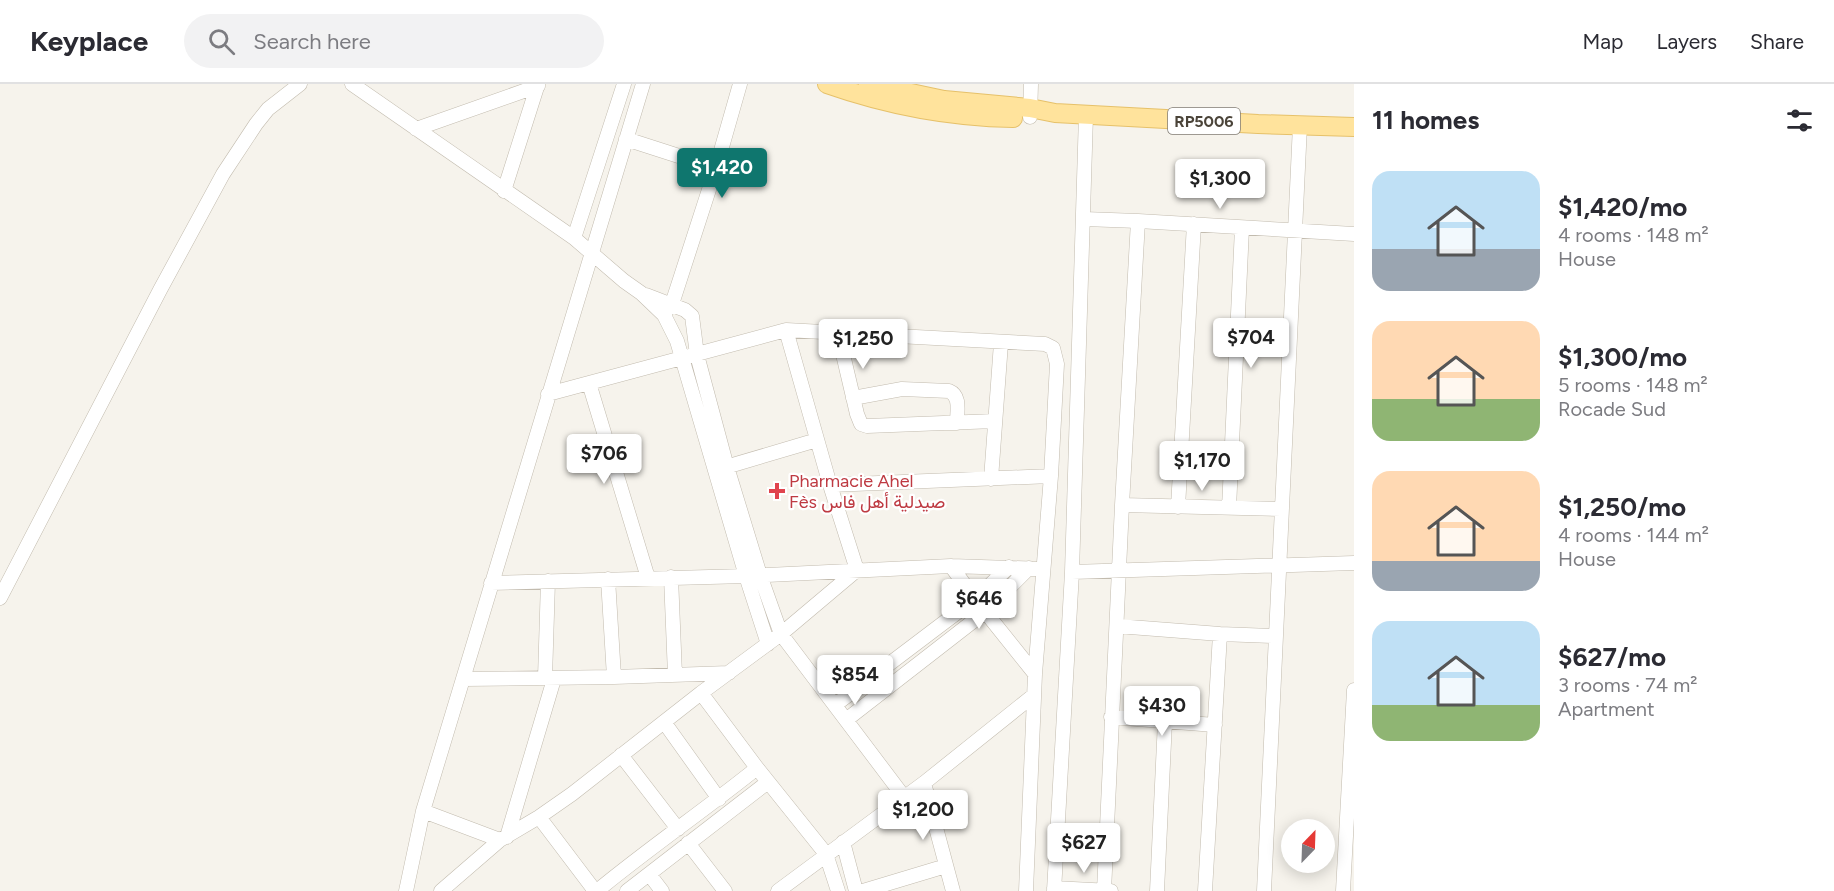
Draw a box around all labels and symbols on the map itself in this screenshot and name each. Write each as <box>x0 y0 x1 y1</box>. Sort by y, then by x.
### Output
road number: RP5006 <box>1168 108 1240 134</box>
pin: $1,420 <box>673 148 771 199</box>
pin: $1,300 <box>1171 159 1269 210</box>
pin: $704 <box>1215 318 1287 369</box>
pin: $1,250 <box>814 319 912 370</box>
pin: $706 <box>568 434 640 485</box>
pin: $1,170 <box>1153 441 1251 492</box>
place label: Pharmacie Ahel Fès صيدلية أهل فاس <box>789 470 945 513</box>
marker: Pharmacie Ahel Fès صيدلية أهل فاس <box>770 484 784 498</box>
pin: $646 <box>943 579 1015 630</box>
pin: $854 <box>819 655 891 706</box>
pin: $430 <box>1126 686 1198 737</box>
pin: $1,200 <box>874 790 972 841</box>
north arrow <box>1281 819 1335 873</box>
pin: $627 <box>1048 823 1120 874</box>

